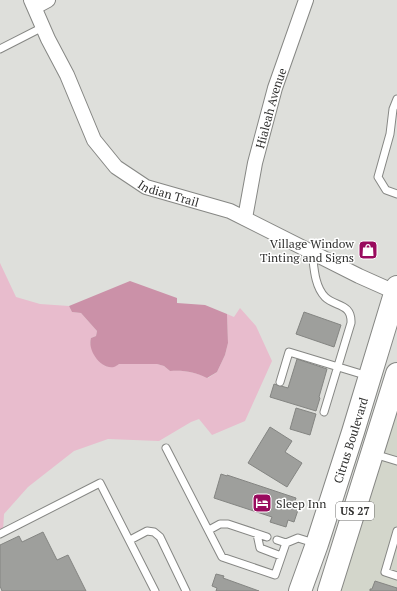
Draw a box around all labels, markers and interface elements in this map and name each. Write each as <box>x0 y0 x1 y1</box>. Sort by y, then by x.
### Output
street label: Hialeah Avenue <box>252 66 289 150</box>
street label: Indian Trail <box>135 176 201 209</box>
place label: Village Window Tinting and Signs <box>260 236 354 265</box>
shop icon: Village Window Tinting and Signs <box>357 239 379 261</box>
street label: Citrus Boulevard <box>330 395 371 485</box>
hotel icon: Sleep Inn <box>251 492 273 514</box>
place label: Sleep Inn <box>276 496 326 511</box>
road number: US 27 <box>336 502 374 520</box>

